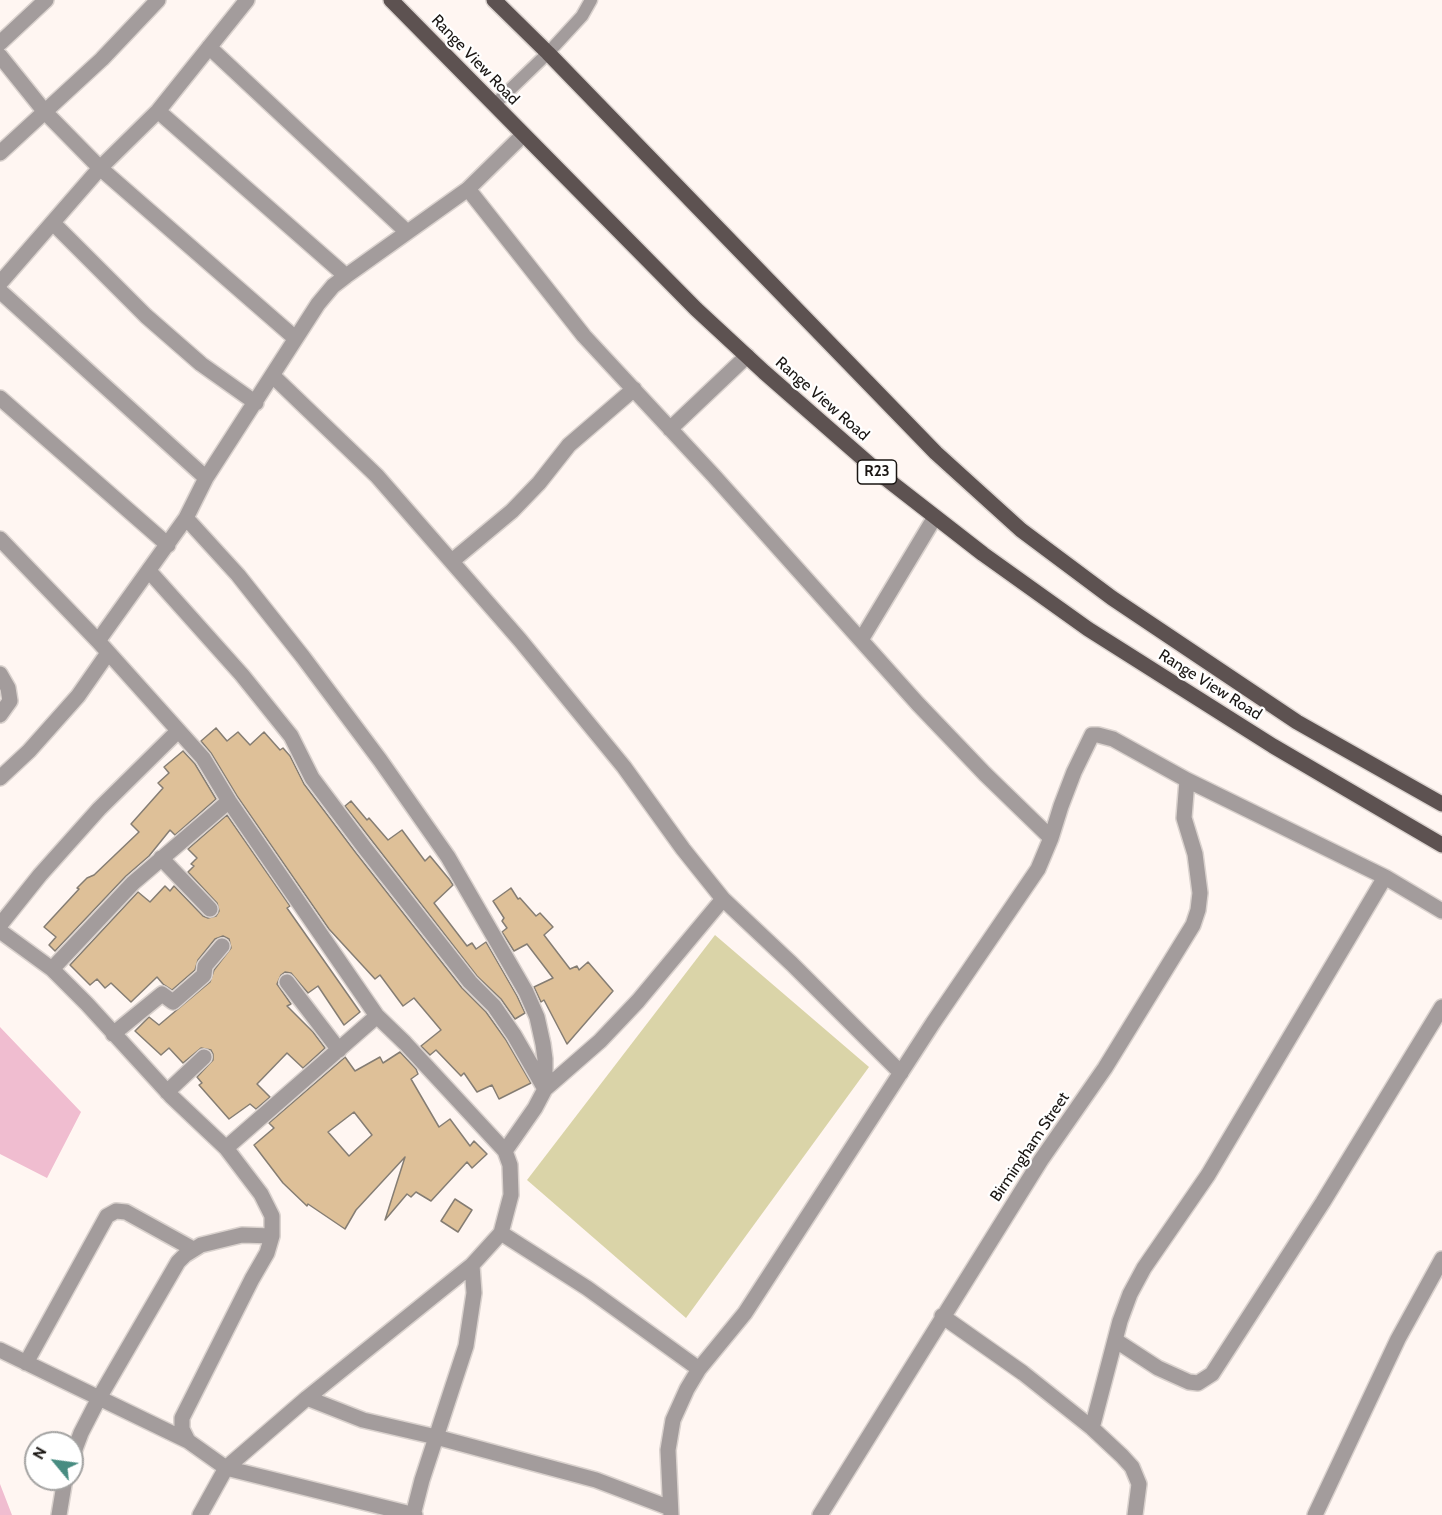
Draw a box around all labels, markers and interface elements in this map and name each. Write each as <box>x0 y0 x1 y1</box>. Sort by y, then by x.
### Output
street label: Range View Road <box>427 11 523 109</box>
street label: Range View Road <box>771 353 873 445</box>
road number: R23 <box>858 460 896 484</box>
street label: Range View Road <box>1155 646 1265 724</box>
street label: Birmingham Street <box>986 1089 1074 1205</box>
north arrow <box>24 1431 84 1491</box>
text: N <box>29 1443 51 1463</box>

